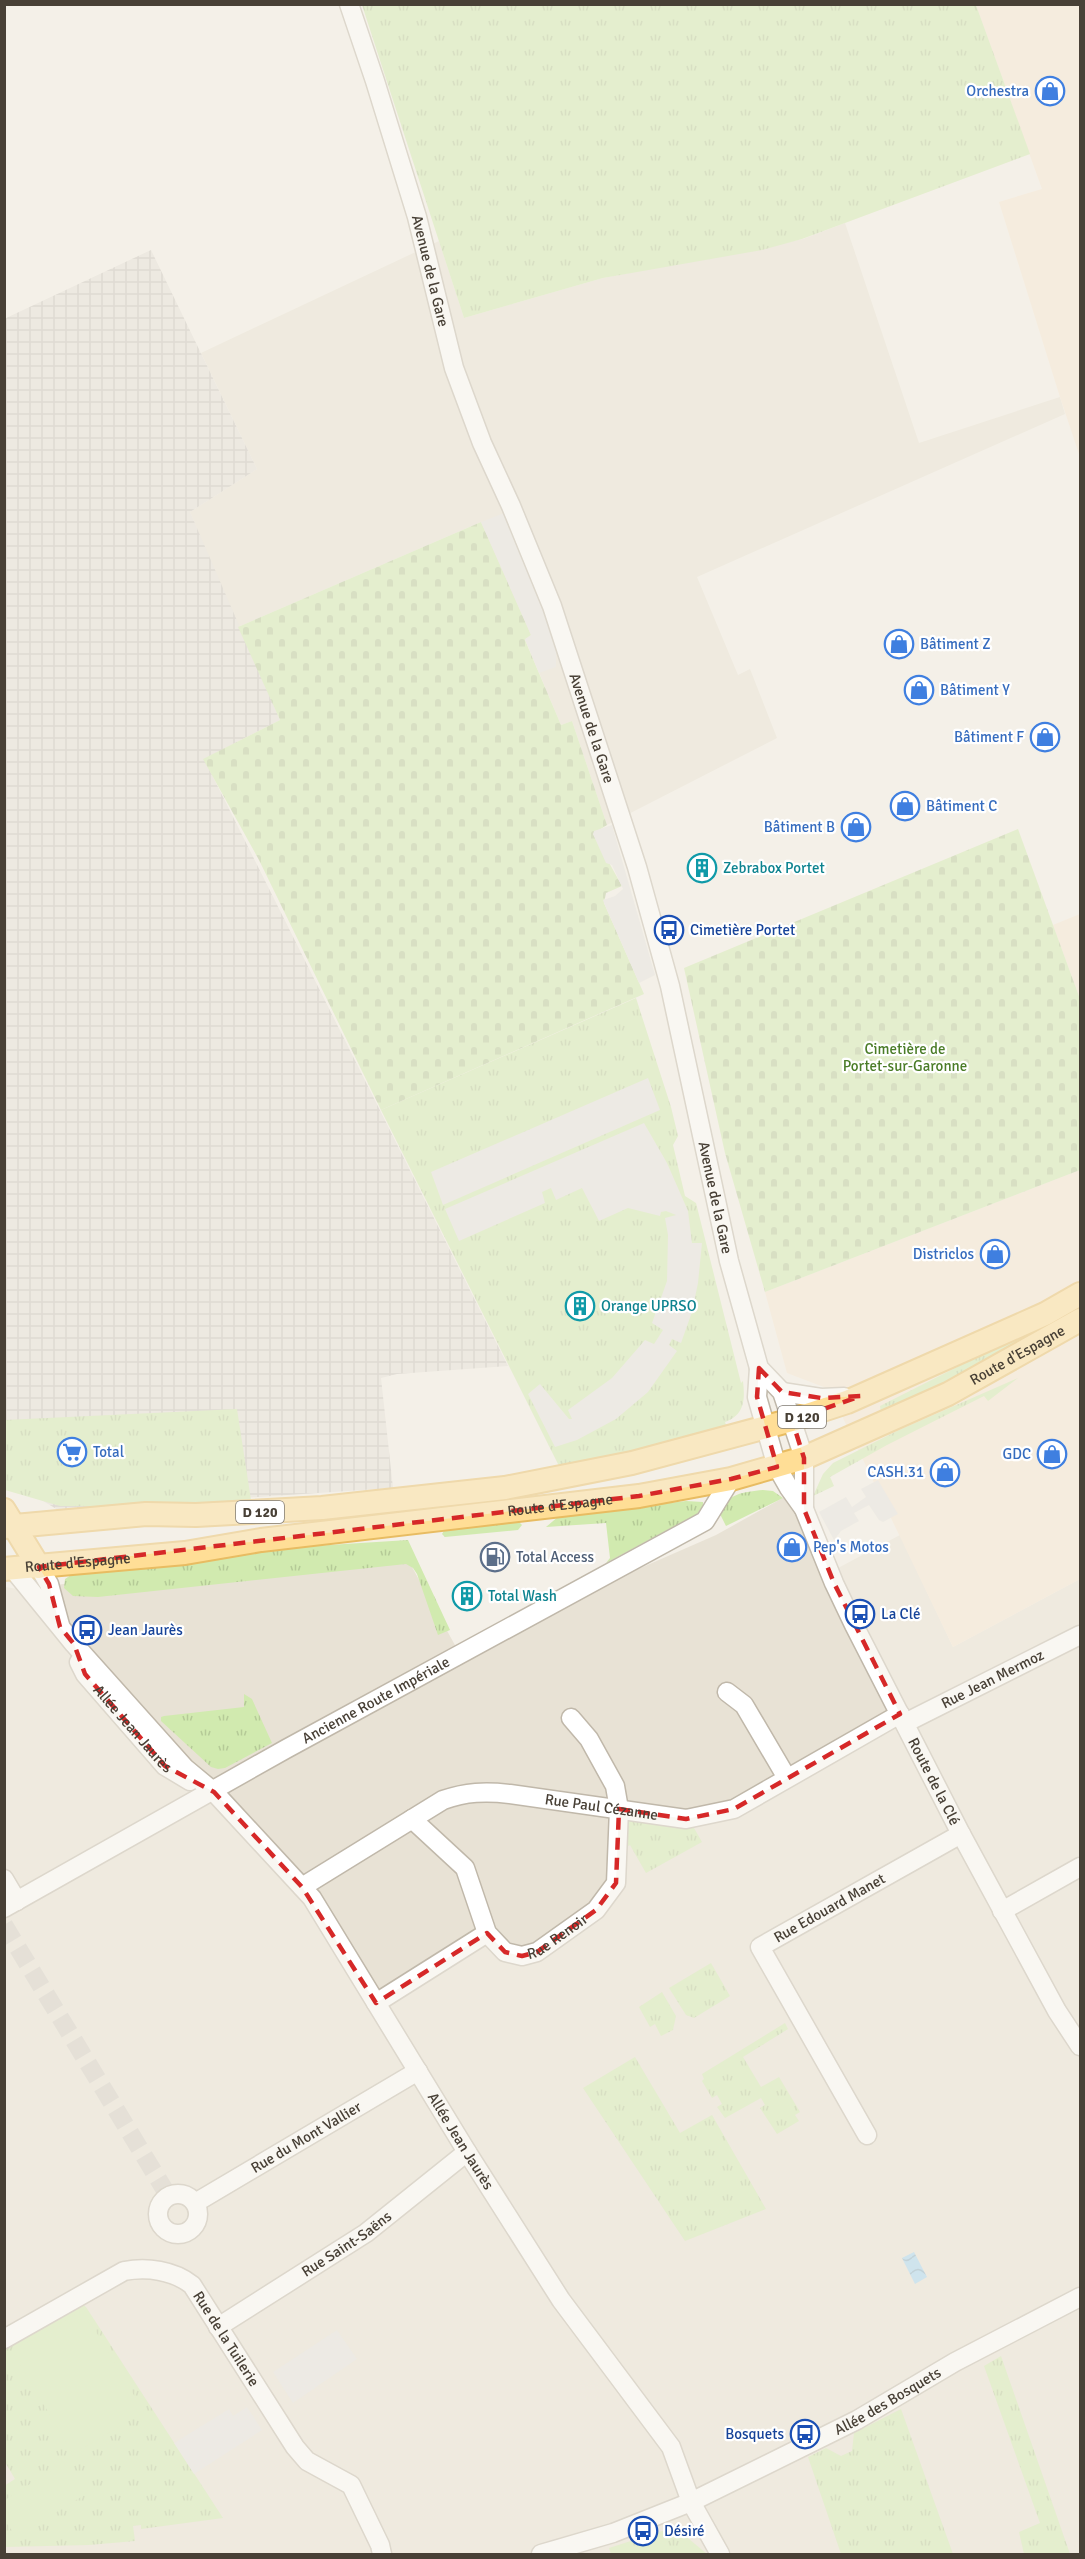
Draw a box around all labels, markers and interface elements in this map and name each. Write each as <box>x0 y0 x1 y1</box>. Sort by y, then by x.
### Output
shop icon: Orchestra <box>1034 75 1066 107</box>
place label: Orchestra <box>966 82 1029 100</box>
street label: Avenue de la Gare <box>408 213 453 329</box>
shop icon: Bâtiment Z <box>883 628 915 660</box>
place label: Bâtiment Z <box>920 635 991 653</box>
street label: Avenue de la Gare <box>565 671 618 785</box>
shop icon: Bâtiment Y <box>903 674 935 706</box>
place label: Bâtiment Y <box>940 681 1010 699</box>
shop icon: Bâtiment F <box>1029 721 1061 753</box>
place label: Bâtiment F <box>954 728 1024 746</box>
shop icon: Bâtiment C <box>889 790 921 822</box>
place label: Bâtiment C <box>926 797 997 815</box>
shop icon: Bâtiment B <box>840 811 872 843</box>
place label: Bâtiment B <box>764 818 835 836</box>
building icon: Zebrabox Portet <box>686 852 718 884</box>
place label: Zebrabox Portet <box>723 859 825 877</box>
bus stop icon: Cimetière Portet <box>653 914 685 946</box>
place label: Cimetière Portet <box>690 921 795 939</box>
park label: Cimetière de Portet-sur-Garonne <box>843 1040 967 1075</box>
street label: Avenue de la Gare <box>695 1140 736 1255</box>
shop icon: Districlos <box>979 1238 1011 1270</box>
place label: Districlos <box>913 1245 974 1263</box>
building icon: Orange UPRSO <box>564 1290 596 1322</box>
place label: Orange UPRSO <box>601 1297 697 1315</box>
street label: Route d'Espagne <box>967 1321 1068 1389</box>
road number: D 120 <box>778 1406 826 1428</box>
supermarket icon: Total <box>56 1436 88 1468</box>
shop icon: GDC <box>1036 1438 1068 1470</box>
place label: Total <box>93 1443 124 1461</box>
place label: GDC <box>1003 1445 1031 1463</box>
shop icon: CASH.31 <box>929 1456 961 1488</box>
place label: CASH.31 <box>867 1463 924 1481</box>
street label: Route d'Espagne <box>506 1490 614 1520</box>
road number: D 120 <box>236 1501 284 1523</box>
shop icon: Pep's Motos <box>776 1531 808 1563</box>
place label: Pep's Motos <box>813 1538 889 1556</box>
fuel station icon: Total Access <box>479 1541 511 1573</box>
place label: Total Access <box>516 1548 594 1566</box>
street label: Route d'Espagne <box>24 1549 131 1576</box>
building icon: Total Wash <box>451 1580 483 1612</box>
place label: Total Wash <box>488 1587 557 1605</box>
bus stop icon: La Clé <box>844 1598 876 1630</box>
place label: La Clé <box>881 1605 920 1623</box>
bus stop icon: Jean Jaurès <box>71 1614 103 1646</box>
place label: Jean Jaurès <box>108 1621 183 1639</box>
street label: Rue Jean Mermoz <box>938 1646 1047 1712</box>
street label: Ancienne Route Impériale <box>299 1653 453 1748</box>
street label: Allée Jean Jaurès <box>90 1681 175 1777</box>
street label: Route de la Clé <box>904 1735 964 1828</box>
street label: Rue Paul Cézanne <box>544 1790 659 1824</box>
street label: Rue Edouard Manet <box>771 1869 888 1946</box>
street label: Rue Renoir <box>525 1910 591 1963</box>
street label: Allée Jean Jaurès <box>424 2089 498 2193</box>
street label: Rue du Mont Vallier <box>248 2097 365 2177</box>
street label: Rue Saint-Saëns <box>298 2207 395 2281</box>
street label: Rue de la Tuilerie <box>189 2288 263 2390</box>
street label: Allée des Bosquets <box>831 2363 945 2439</box>
bus stop icon: Bosquets <box>789 2418 821 2450</box>
place label: Bosquets <box>725 2425 784 2443</box>
bus stop icon: Désiré <box>627 2515 659 2547</box>
place label: Désiré <box>664 2522 705 2540</box>

